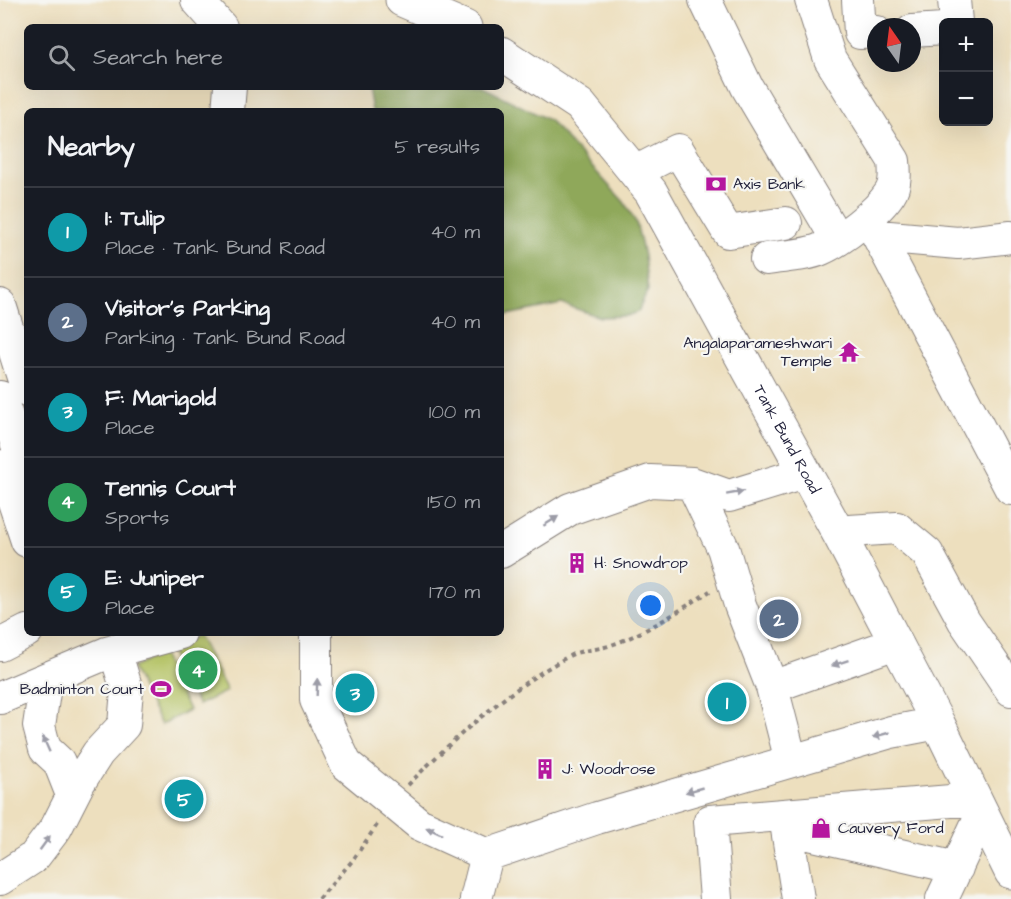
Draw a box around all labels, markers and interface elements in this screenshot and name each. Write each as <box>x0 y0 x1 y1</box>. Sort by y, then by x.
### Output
north arrow <box>867 18 921 72</box>
map controls <box>939 18 993 126</box>
button: + <box>939 18 993 72</box>
search box <box>24 24 504 90</box>
icon: search <box>45 41 78 74</box>
text: Search here <box>93 42 223 73</box>
button: − <box>939 72 993 126</box>
text: Nearby <box>48 129 135 165</box>
text: 5 results <box>395 133 480 161</box>
bank icon: Axis Bank <box>704 172 728 196</box>
place label: Axis Bank <box>733 173 805 195</box>
text: I: Tulip <box>105 203 165 234</box>
text: 1 <box>66 218 69 246</box>
text: 40 m <box>430 218 480 246</box>
text: Place · Tank Bund Road <box>105 234 325 262</box>
text: Visitor's Parking <box>105 293 270 324</box>
text: 2 <box>62 308 73 336</box>
text: 40 m <box>430 308 480 336</box>
text: Parking · Tank Bund Road <box>105 324 345 352</box>
place label: Angalaparameshwari Temple <box>683 332 833 372</box>
temple icon: Angalaparameshwari Temple <box>837 340 861 364</box>
street label: Tank Bund Road <box>748 381 826 498</box>
text: F: Marigold <box>105 383 216 414</box>
text: 3 <box>62 398 73 426</box>
text: 100 m <box>429 398 480 426</box>
text: Place <box>105 414 155 442</box>
text: Tennis Court <box>105 473 236 504</box>
text: 4 <box>61 488 74 516</box>
text: 150 m <box>427 488 480 516</box>
one-way arrow <box>726 488 745 497</box>
text: Sports <box>105 504 169 532</box>
one-way arrow <box>542 515 559 526</box>
building icon: H: Snowdrop <box>565 551 589 575</box>
place label: H: Snowdrop <box>594 552 688 574</box>
text: E: Juniper <box>105 563 204 594</box>
text: 5 <box>60 578 75 606</box>
text: 170 m <box>429 578 480 606</box>
your location <box>636 591 665 620</box>
text: Place <box>105 594 155 622</box>
pin: 2 <box>760 596 798 642</box>
pin: 4 <box>178 648 218 692</box>
one-way arrow <box>831 658 849 668</box>
pin: 3 <box>336 670 374 716</box>
sports icon: Badminton Court <box>149 677 173 701</box>
one-way arrow <box>312 677 321 696</box>
place label: Badminton Court <box>20 678 145 700</box>
pin: 1 <box>708 680 746 724</box>
one-way arrow <box>872 731 890 740</box>
one-way arrow <box>41 735 50 752</box>
building icon: J: Woodrose <box>533 757 557 781</box>
place label: J: Woodrose <box>562 758 656 780</box>
pin: 5 <box>164 776 204 822</box>
one-way arrow <box>684 786 702 795</box>
shop icon: Cauvery Ford <box>809 816 833 840</box>
place label: Cauvery Ford <box>838 817 944 840</box>
one-way arrow <box>426 826 443 835</box>
one-way arrow <box>39 835 51 851</box>

